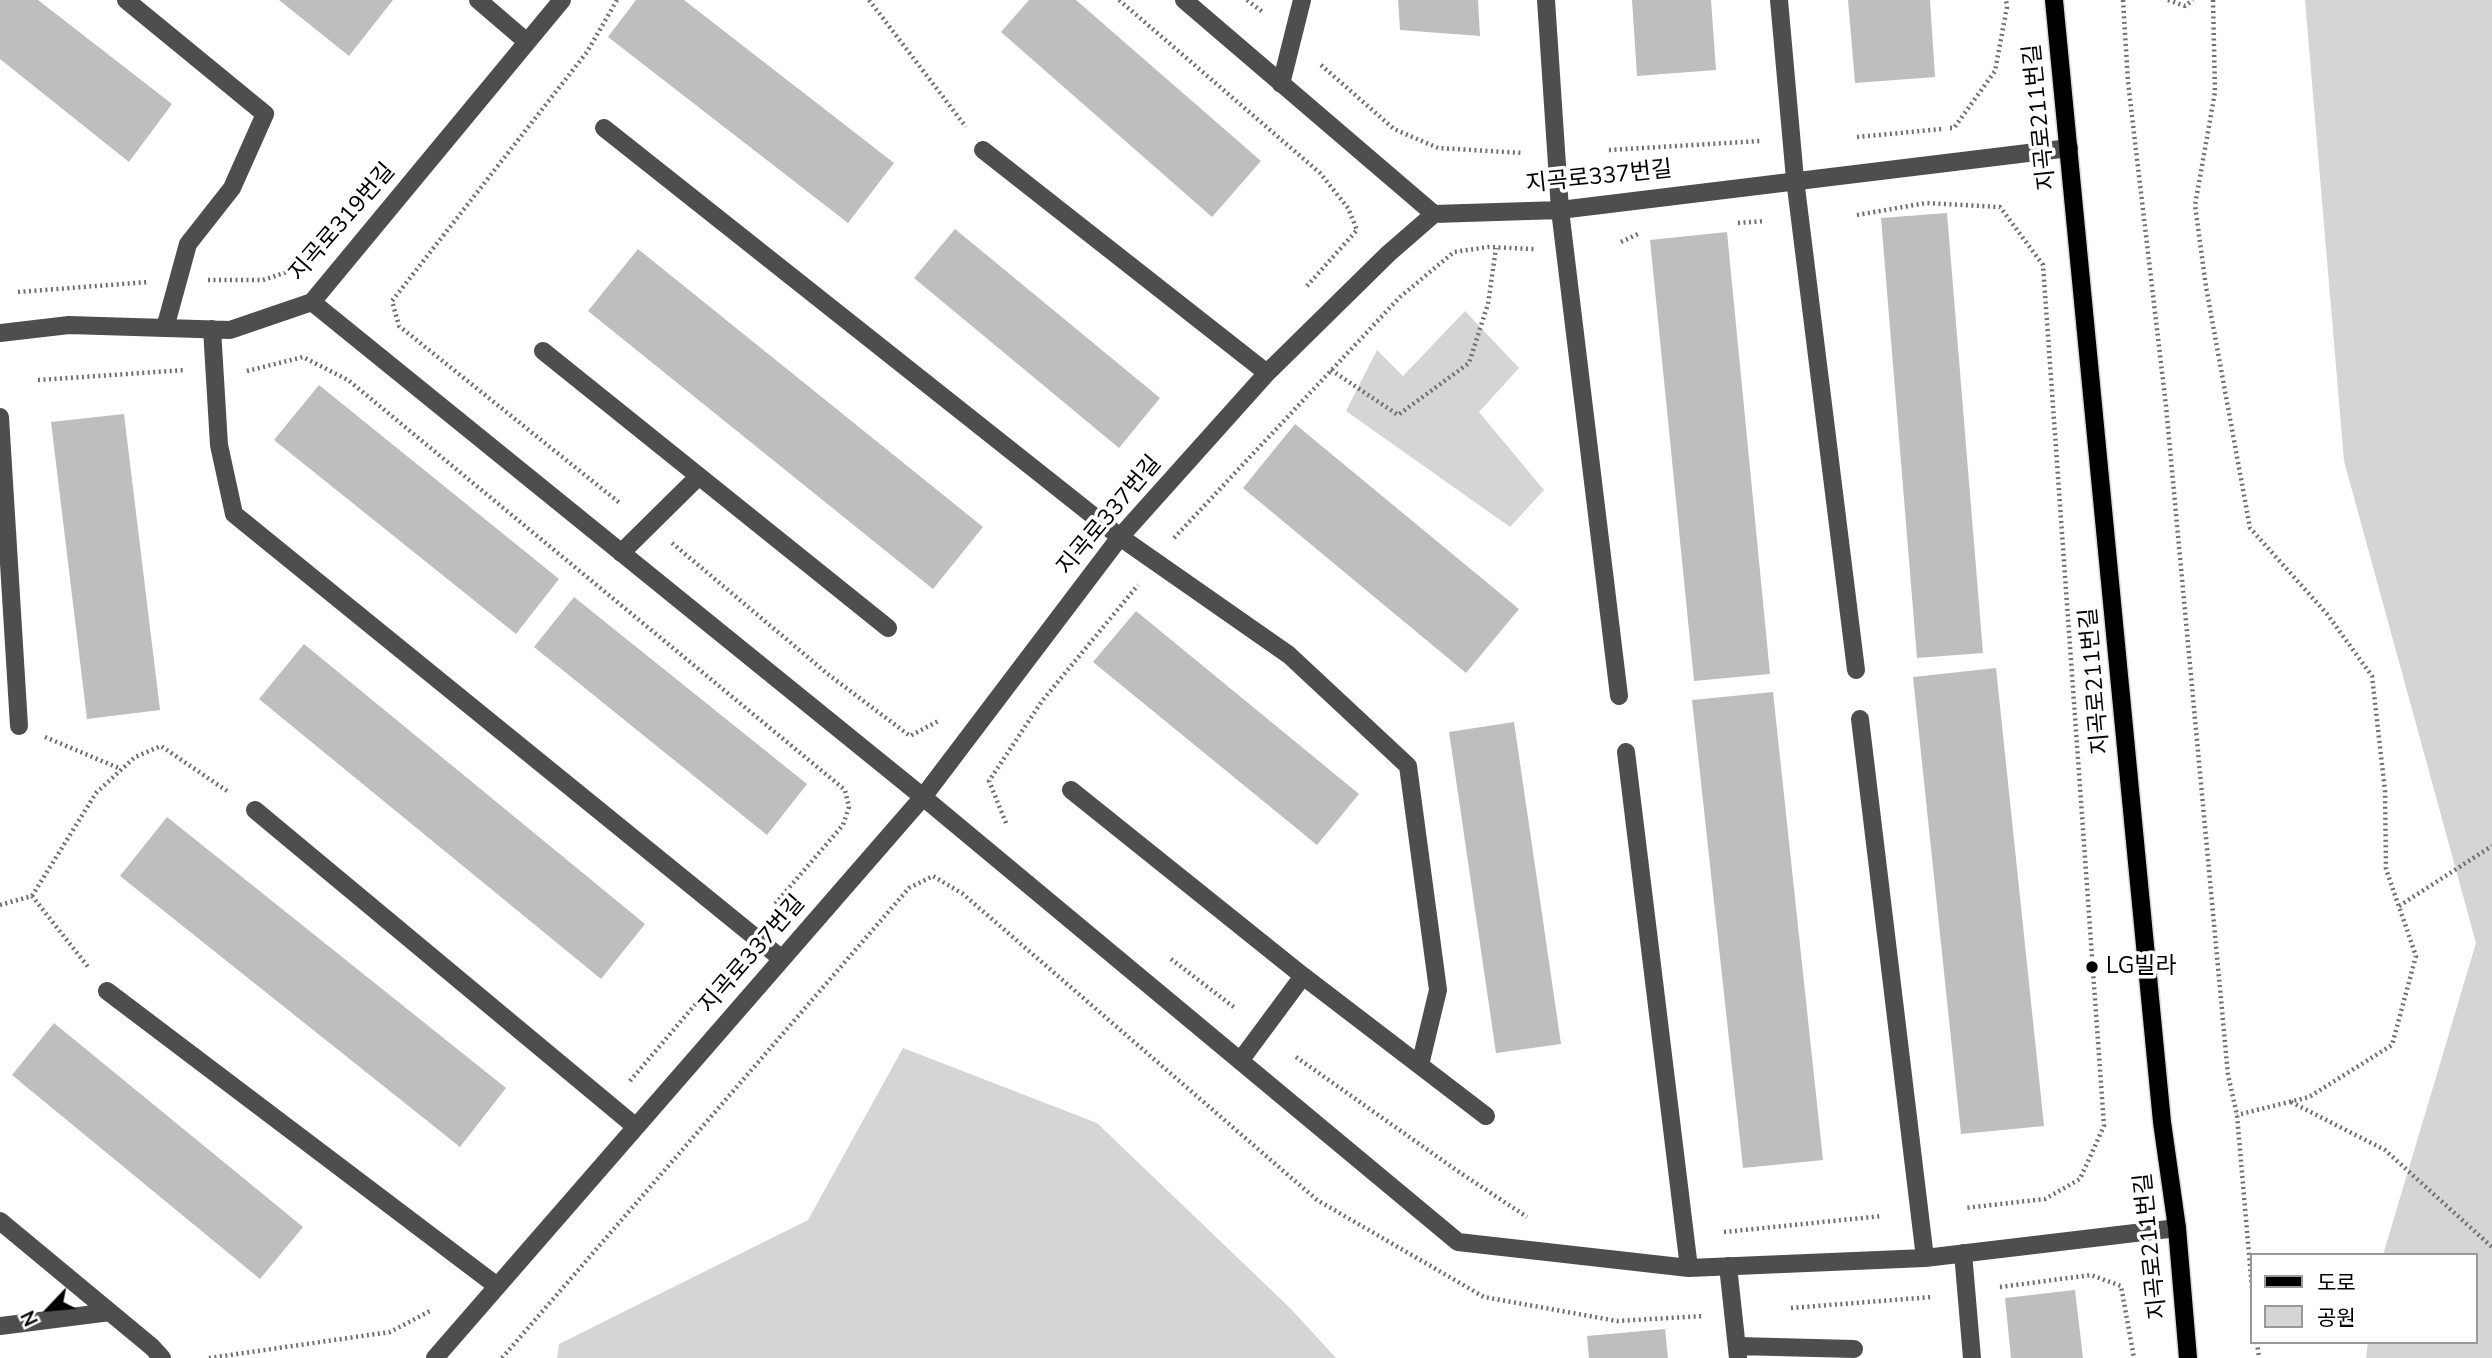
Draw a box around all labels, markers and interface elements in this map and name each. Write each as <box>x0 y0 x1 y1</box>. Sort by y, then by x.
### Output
street label: 지곡로211번길 <box>2020 42 2062 192</box>
street label: 지곡로337번길 <box>1524 157 1674 199</box>
street label: 지곡로319번길 <box>284 158 402 288</box>
street label: 지곡로337번길 <box>1052 451 1168 581</box>
street label: 지곡로211번길 <box>2076 606 2116 756</box>
street label: 지곡로337번길 <box>694 890 812 1020</box>
place label: LG빌라 <box>2106 953 2177 981</box>
marker: LG빌라 <box>2084 959 2100 975</box>
street label: 지곡로211번길 <box>2131 1171 2173 1321</box>
legend <box>2250 1253 2478 1344</box>
text: 도로 <box>2317 1269 2356 1297</box>
north arrow <box>14 1274 84 1344</box>
text: 공원 <box>2317 1304 2356 1332</box>
text: N <box>15 1306 45 1330</box>

